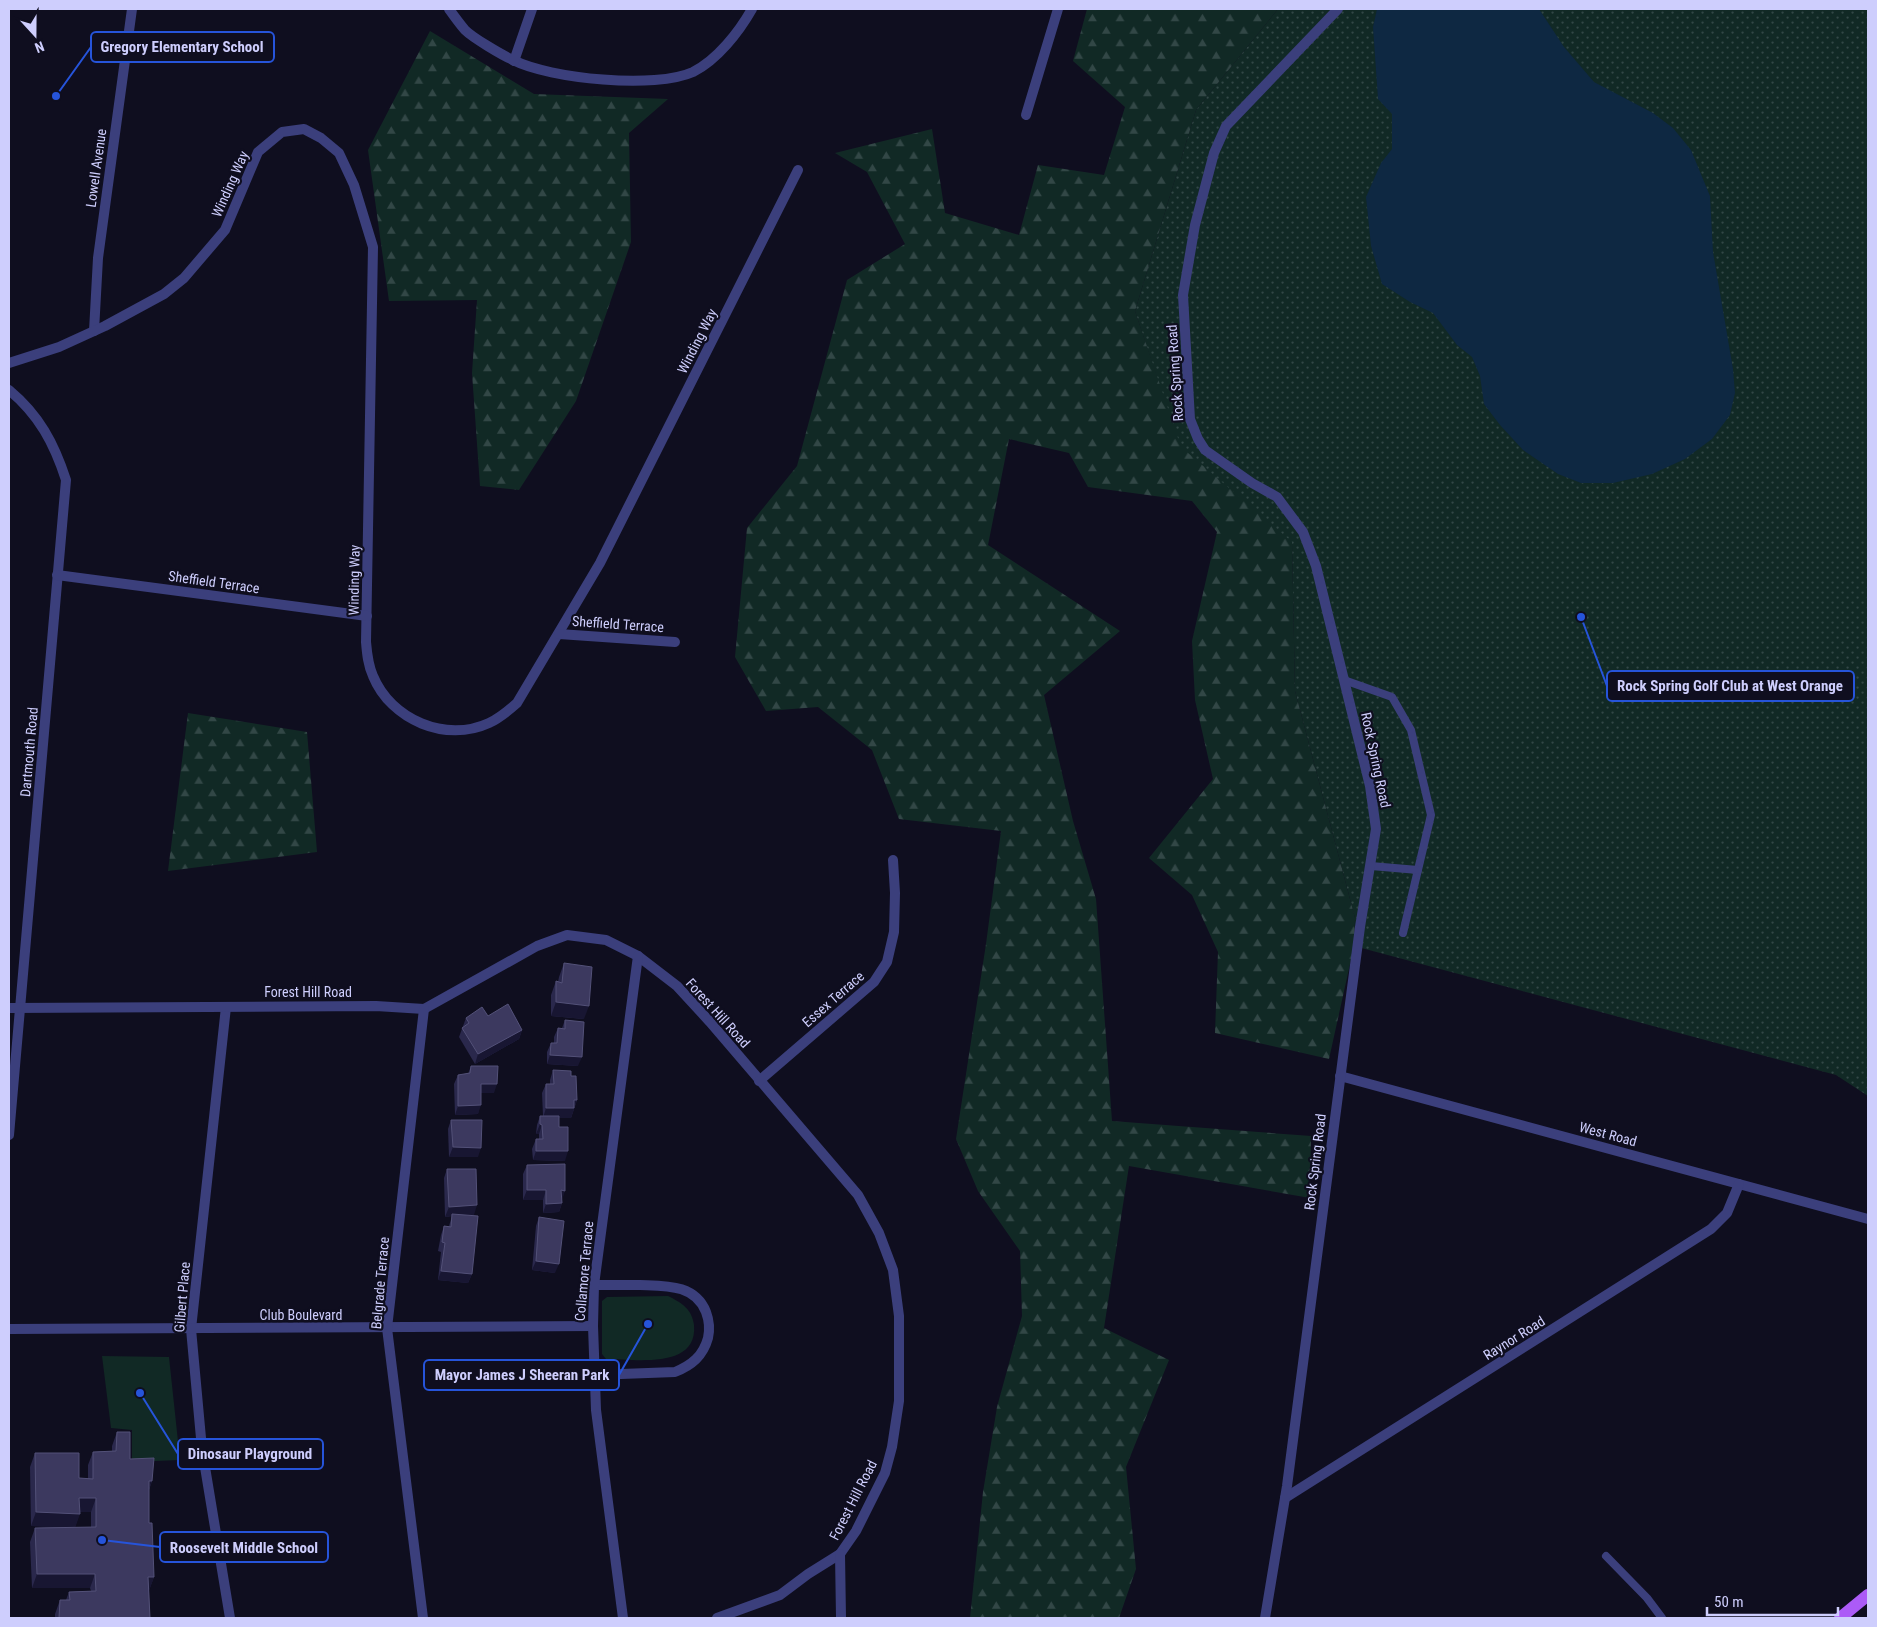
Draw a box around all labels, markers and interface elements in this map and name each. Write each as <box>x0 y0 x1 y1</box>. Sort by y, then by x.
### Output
north arrow <box>10 10 60 60</box>
callout: Gregory Elementary School <box>91 32 274 62</box>
text: N <box>33 38 47 56</box>
text: Gregory Elementary School <box>100 38 264 56</box>
street label: Lowell Avenue <box>83 127 110 208</box>
street label: Winding Way <box>208 148 252 219</box>
street label: Winding Way <box>674 306 720 376</box>
street label: Rock Spring Road <box>1164 324 1186 422</box>
street label: Winding Way <box>345 544 363 615</box>
street label: Sheffield Terrace <box>167 568 261 596</box>
street label: Sheffield Terrace <box>572 613 665 635</box>
callout: Rock Spring Golf Club at West Orange <box>1607 671 1854 701</box>
text: Rock Spring Golf Club at West Orange <box>1617 677 1843 695</box>
street label: Dartmouth Road <box>17 706 41 798</box>
street label: Rock Spring Road <box>1358 711 1394 809</box>
street label: Essex Terrace <box>799 968 867 1030</box>
street label: Forest Hill Road <box>683 975 753 1051</box>
street label: Forest Hill Road <box>264 984 352 1000</box>
street label: Rock Spring Road <box>1301 1113 1329 1211</box>
street label: West Road <box>1577 1119 1639 1149</box>
street label: Collamore Terrace <box>572 1220 596 1322</box>
street label: Belgrade Terrace <box>368 1236 392 1330</box>
street label: Gilbert Place <box>171 1261 193 1333</box>
street label: Club Boulevard <box>260 1307 342 1323</box>
street label: Raynor Road <box>1480 1313 1548 1363</box>
callout: Mayor James J Sheeran Park <box>424 1360 619 1390</box>
text: Mayor James J Sheeran Park <box>435 1366 610 1384</box>
callout: Dinosaur Playground <box>178 1439 323 1469</box>
text: Dinosaur Playground <box>188 1445 312 1463</box>
street label: Forest Hill Road <box>826 1457 880 1543</box>
callout: Roosevelt Middle School <box>160 1532 328 1562</box>
text: Roosevelt Middle School <box>170 1539 318 1557</box>
scale bar <box>1707 1584 1838 1616</box>
text: 50 m <box>1714 1593 1744 1611</box>

